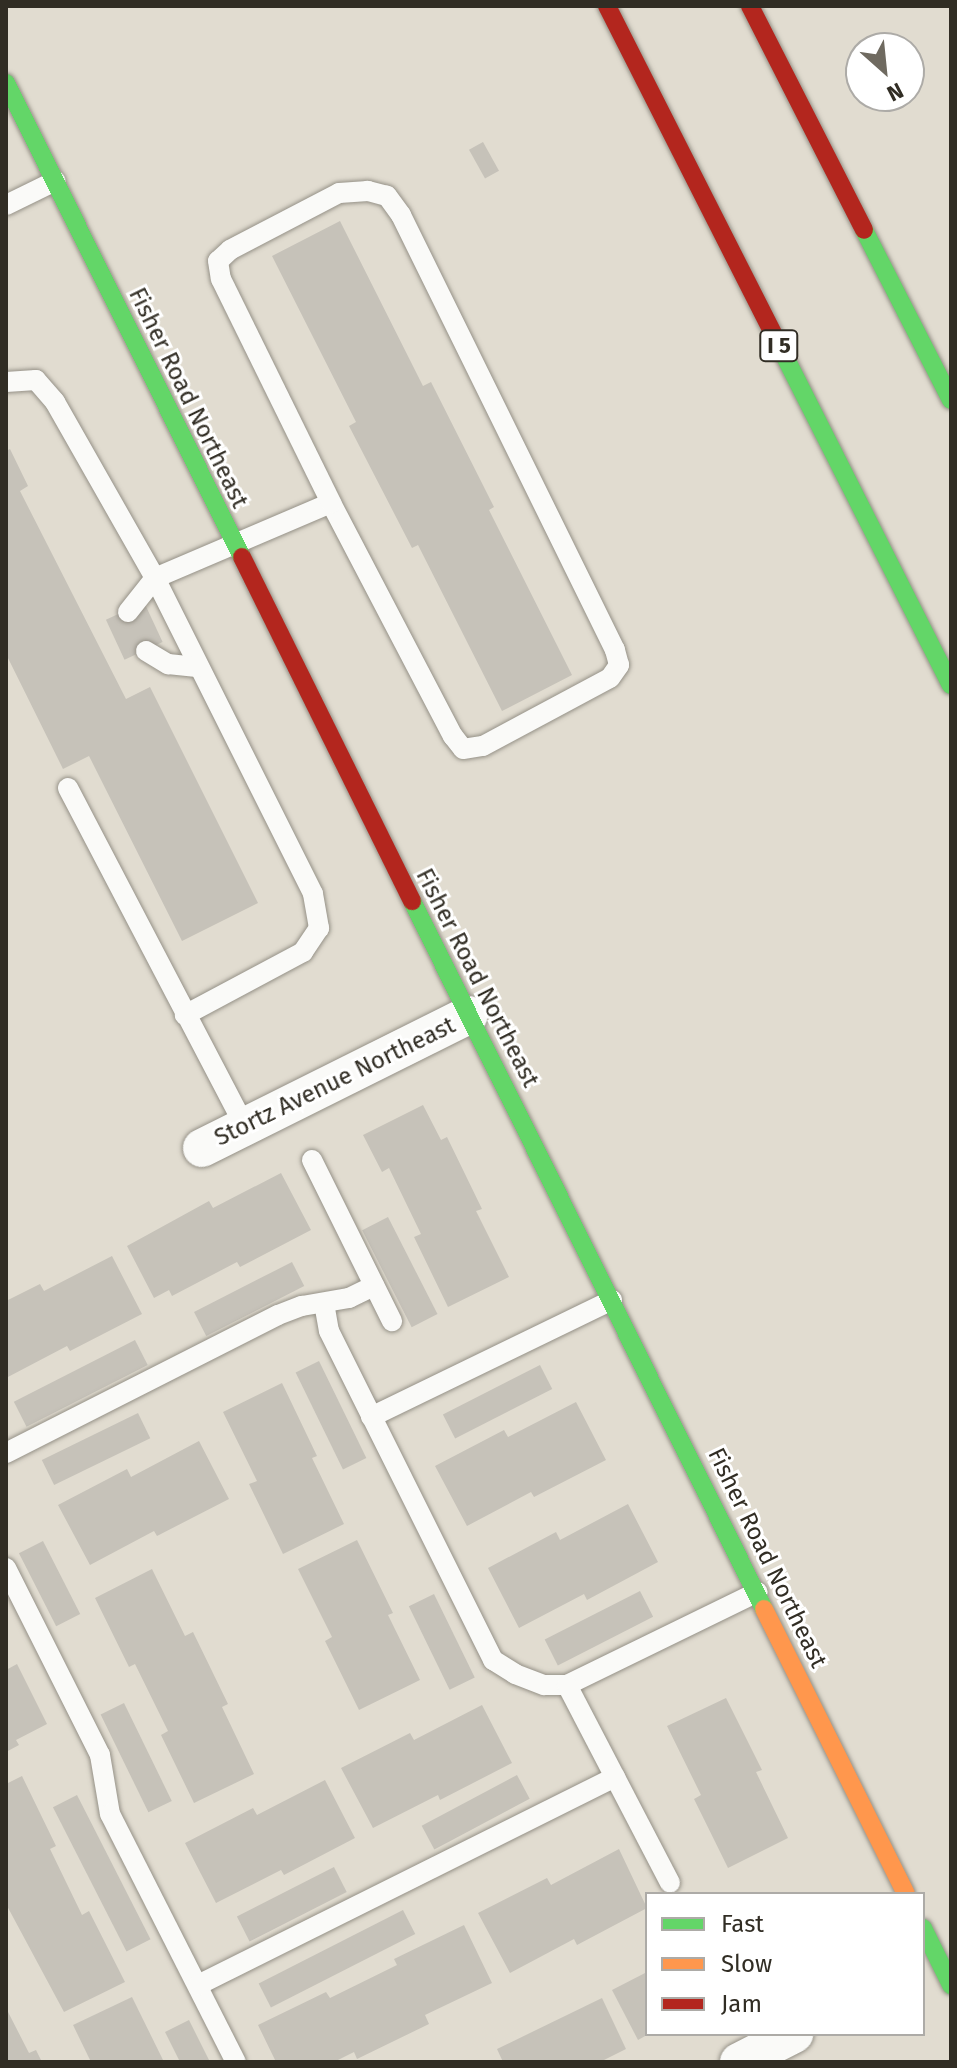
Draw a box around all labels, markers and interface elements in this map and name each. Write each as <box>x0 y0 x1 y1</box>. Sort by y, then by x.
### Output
north arrow <box>845 32 925 112</box>
text: N <box>883 77 908 107</box>
street label: Fisher Road Northeast <box>122 283 254 513</box>
road number: I 5 <box>759 328 799 364</box>
street label: Fisher Road Northeast <box>409 864 545 1092</box>
street label: Stortz Avenue Northeast <box>210 1011 460 1153</box>
street label: Fisher Road Northeast <box>701 1443 833 1673</box>
legend <box>645 1892 925 2036</box>
text: Fast <box>721 1910 764 1938</box>
text: Slow <box>721 1950 772 1978</box>
text: Jam <box>721 1990 762 2018</box>

